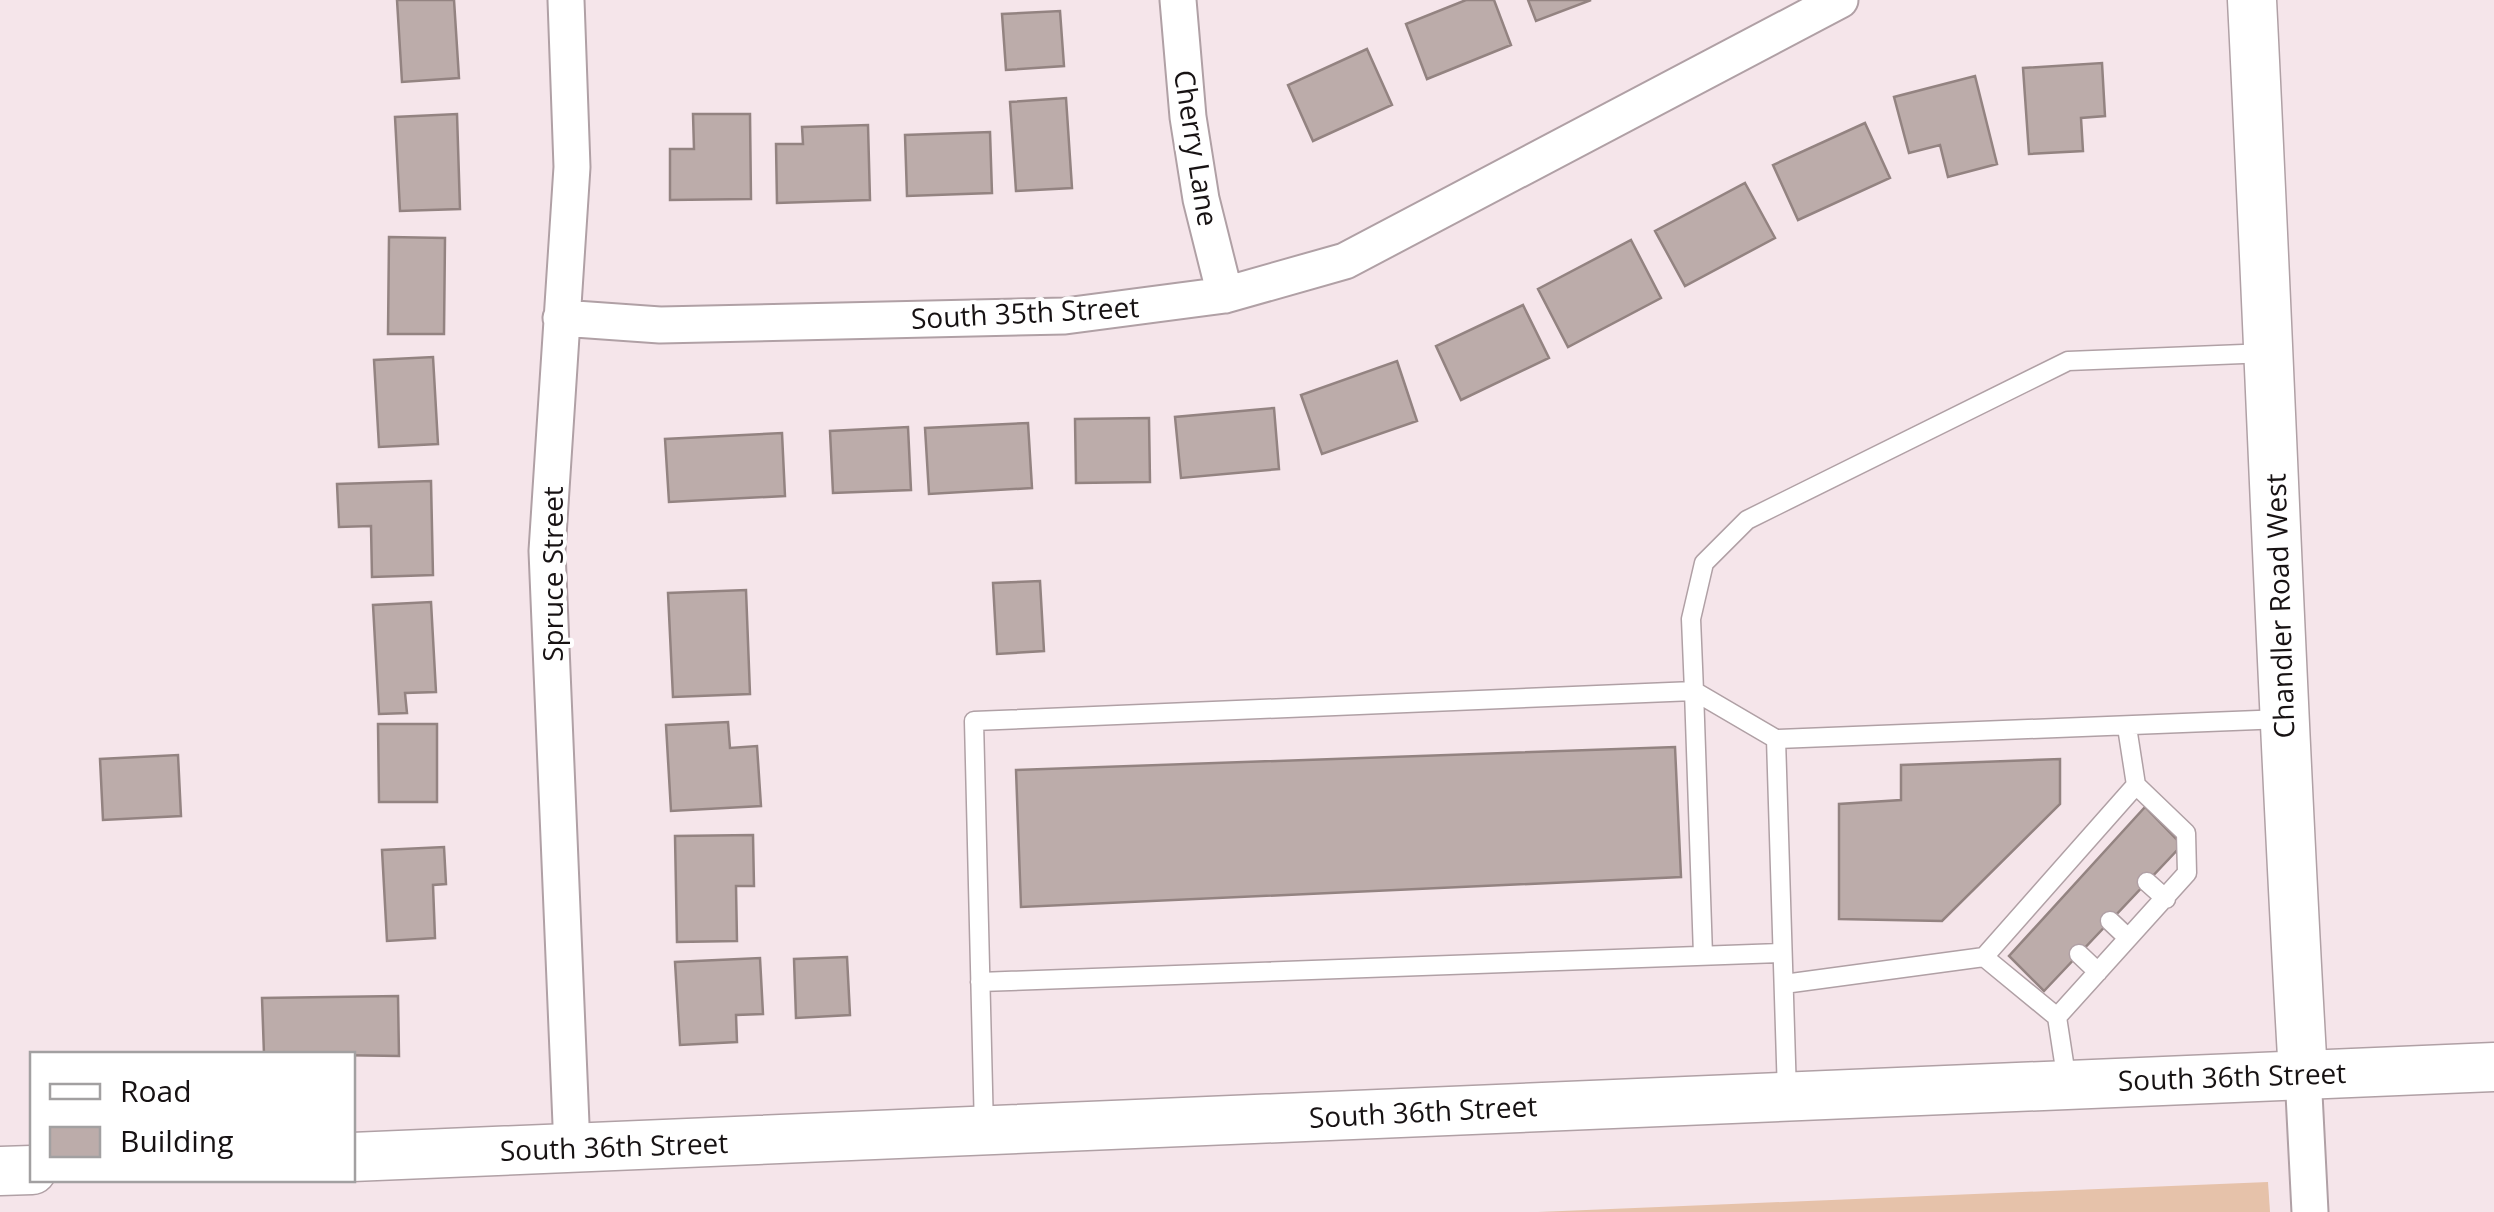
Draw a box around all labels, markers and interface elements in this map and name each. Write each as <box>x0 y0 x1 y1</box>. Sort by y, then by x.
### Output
street label: Cherry Lane <box>1166 67 1228 229</box>
street label: South 35th Street <box>910 287 1140 337</box>
street label: Chandler Road West <box>2255 473 2303 739</box>
street label: Spruce Street <box>533 486 571 662</box>
legend <box>30 1052 355 1182</box>
street label: South 36th Street <box>2117 1053 2347 1099</box>
text: Road <box>120 1070 192 1111</box>
street label: South 36th Street <box>1308 1086 1538 1136</box>
text: Building <box>120 1120 234 1161</box>
street label: South 36th Street <box>499 1123 729 1169</box>

